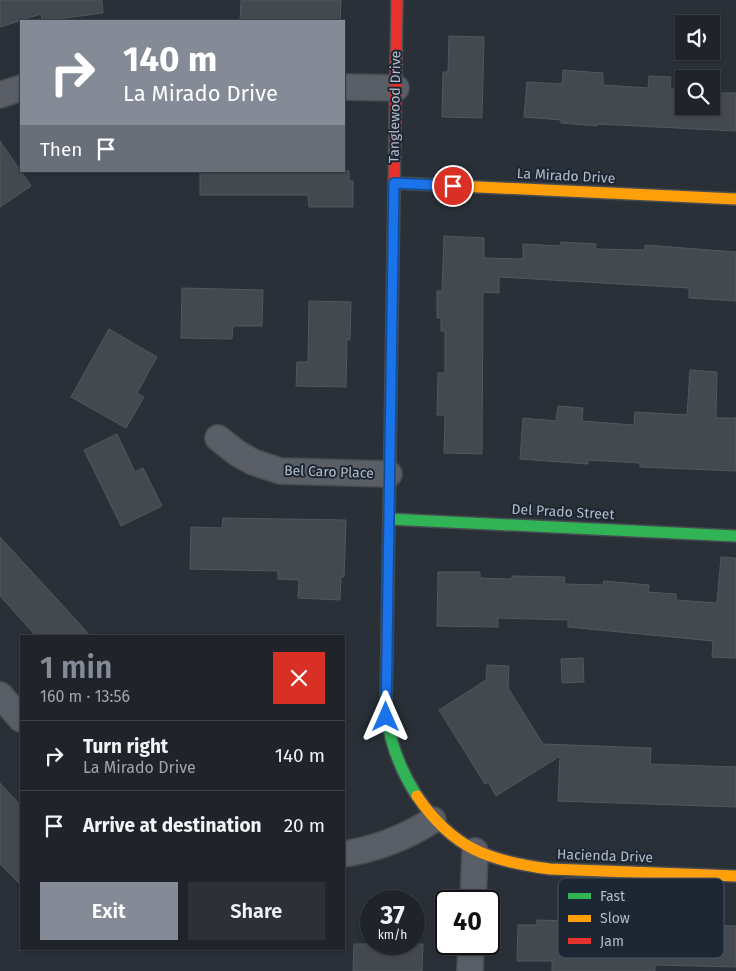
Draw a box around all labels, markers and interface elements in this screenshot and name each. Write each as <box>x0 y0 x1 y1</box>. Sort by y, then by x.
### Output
map controls <box>675 15 720 115</box>
button: sound <box>675 15 720 60</box>
text: 140 m <box>123 38 217 80</box>
icon: right <box>40 40 105 105</box>
street label: Tanglewood Drive <box>386 51 404 163</box>
button: search <box>675 70 720 115</box>
text: La Mirado Drive <box>123 80 278 107</box>
icon: arrive <box>92 135 120 163</box>
text: Then <box>40 138 82 161</box>
pin <box>432 165 474 207</box>
street label: La Mirado Drive <box>516 165 616 187</box>
icon: arrive <box>439 172 467 200</box>
street label: Bel Caro Place <box>284 462 374 482</box>
street label: Del Prado Street <box>511 501 616 523</box>
text: 1 min <box>40 650 112 686</box>
button: close <box>273 652 325 704</box>
text: 160 m · 13:56 <box>40 687 130 706</box>
position arrow <box>359 690 411 742</box>
text: Turn right <box>83 735 168 758</box>
icon: right <box>40 742 68 770</box>
text: 140 m <box>275 744 325 767</box>
text: La Mirado Drive <box>83 758 196 777</box>
icon: arrive <box>40 812 68 840</box>
text: Arrive at destination <box>83 814 262 837</box>
text: 20 m <box>284 814 325 837</box>
street label: Hacienda Drive <box>557 846 653 866</box>
legend <box>558 878 724 958</box>
button: Exit <box>40 882 178 940</box>
button: Share <box>188 882 325 940</box>
text: Fast <box>600 888 626 905</box>
speed limit sign: 40 <box>435 890 500 955</box>
text: 37 <box>380 901 405 931</box>
text: Slow <box>600 910 630 927</box>
text: km/h <box>378 928 407 942</box>
text: Jam <box>600 933 624 950</box>

